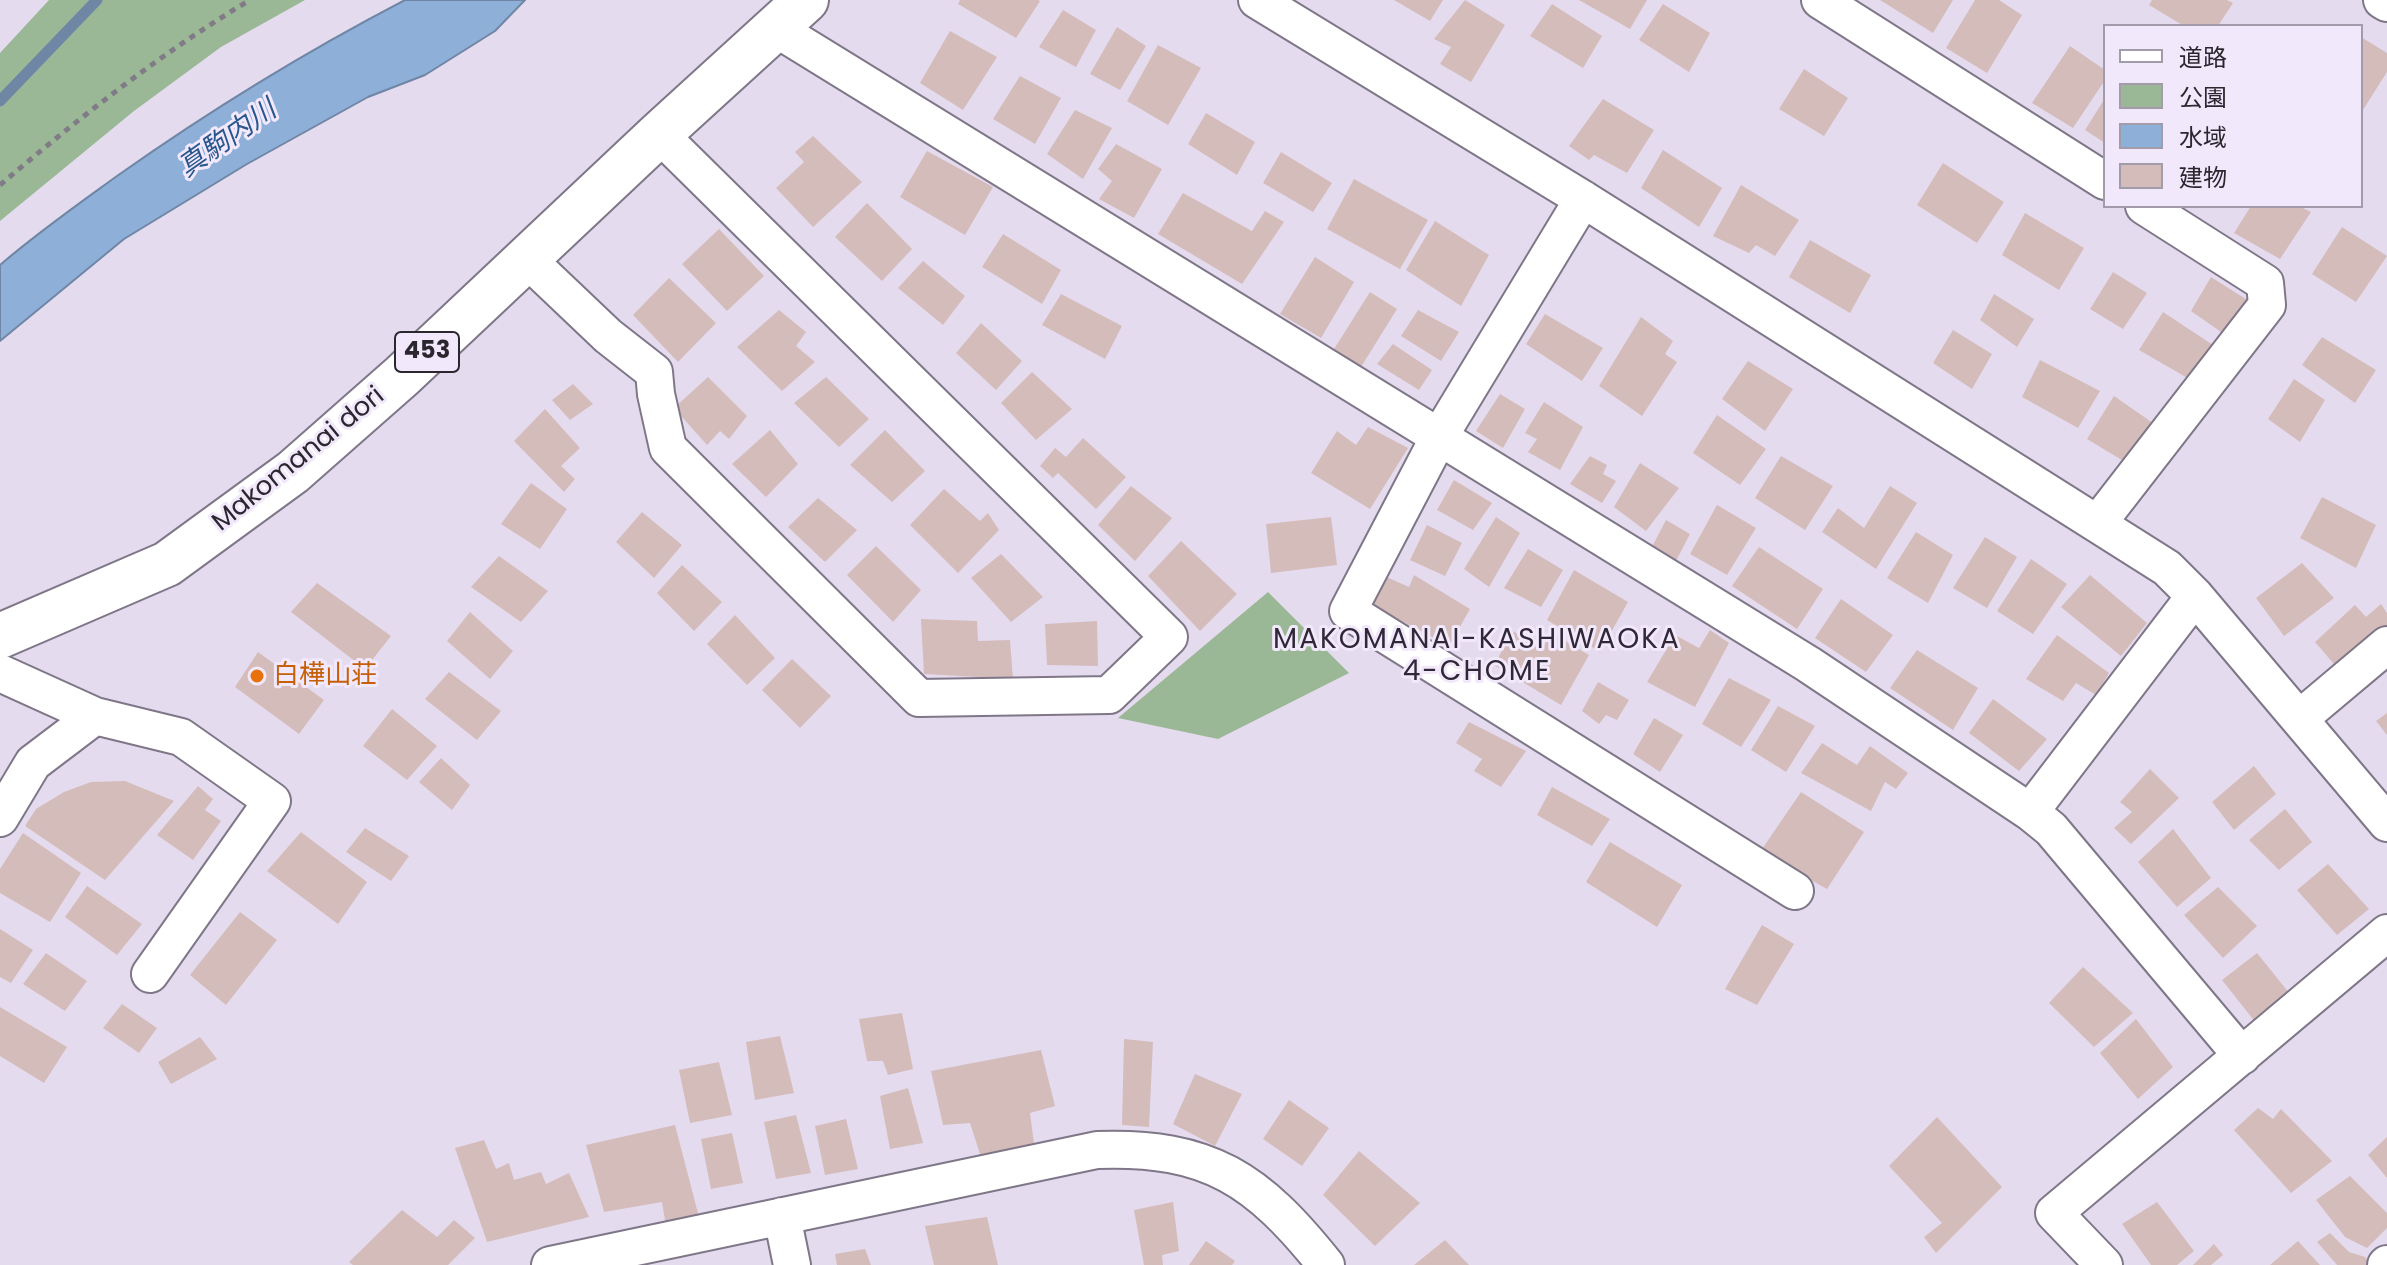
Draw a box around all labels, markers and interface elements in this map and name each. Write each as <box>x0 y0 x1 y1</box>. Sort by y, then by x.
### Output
legend <box>2103 24 2363 208</box>
text: 道路 <box>2179 41 2227 74</box>
text: 公園 <box>2179 81 2227 114</box>
water label: 真駒内川 <box>172 94 284 186</box>
text: 水域 <box>2179 121 2227 154</box>
text: 建物 <box>2179 161 2227 194</box>
road number: 453 <box>395 332 459 372</box>
street label: Makomanai dori <box>207 381 391 539</box>
district label: MAKOMANAI-KASHIWAOKA 4-CHOME <box>1273 624 1681 690</box>
place label: 白樺山荘 <box>273 660 377 692</box>
marker: 白樺山荘 <box>248 667 266 685</box>

